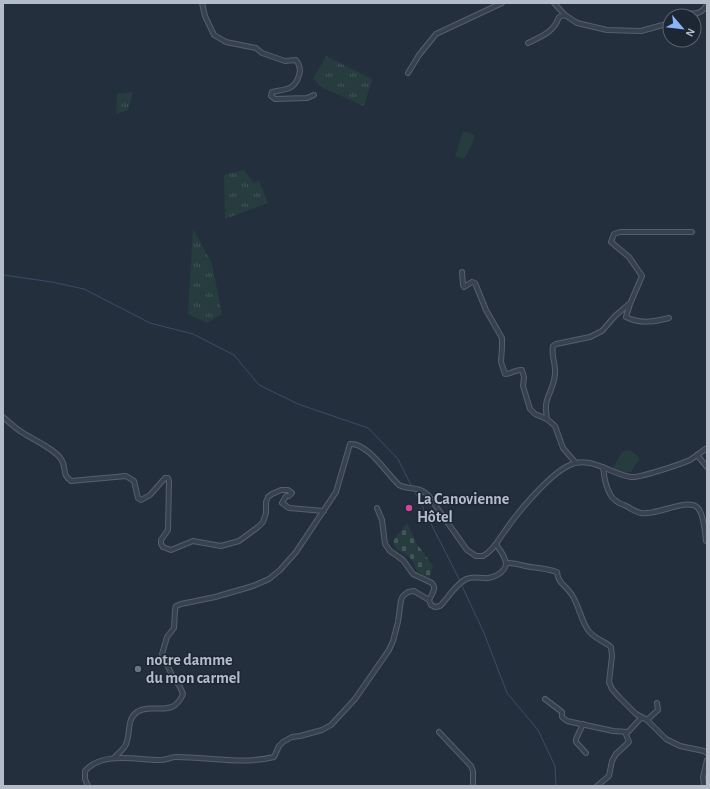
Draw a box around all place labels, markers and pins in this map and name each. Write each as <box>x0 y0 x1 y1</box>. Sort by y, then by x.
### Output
place label: La Canovienne Hôtel <box>417 491 510 525</box>
marker: La Canovienne Hôtel <box>404 503 414 513</box>
place label: notre damme du mon carmel <box>146 652 241 686</box>
marker: notre damme du mon carmel <box>133 664 143 674</box>

